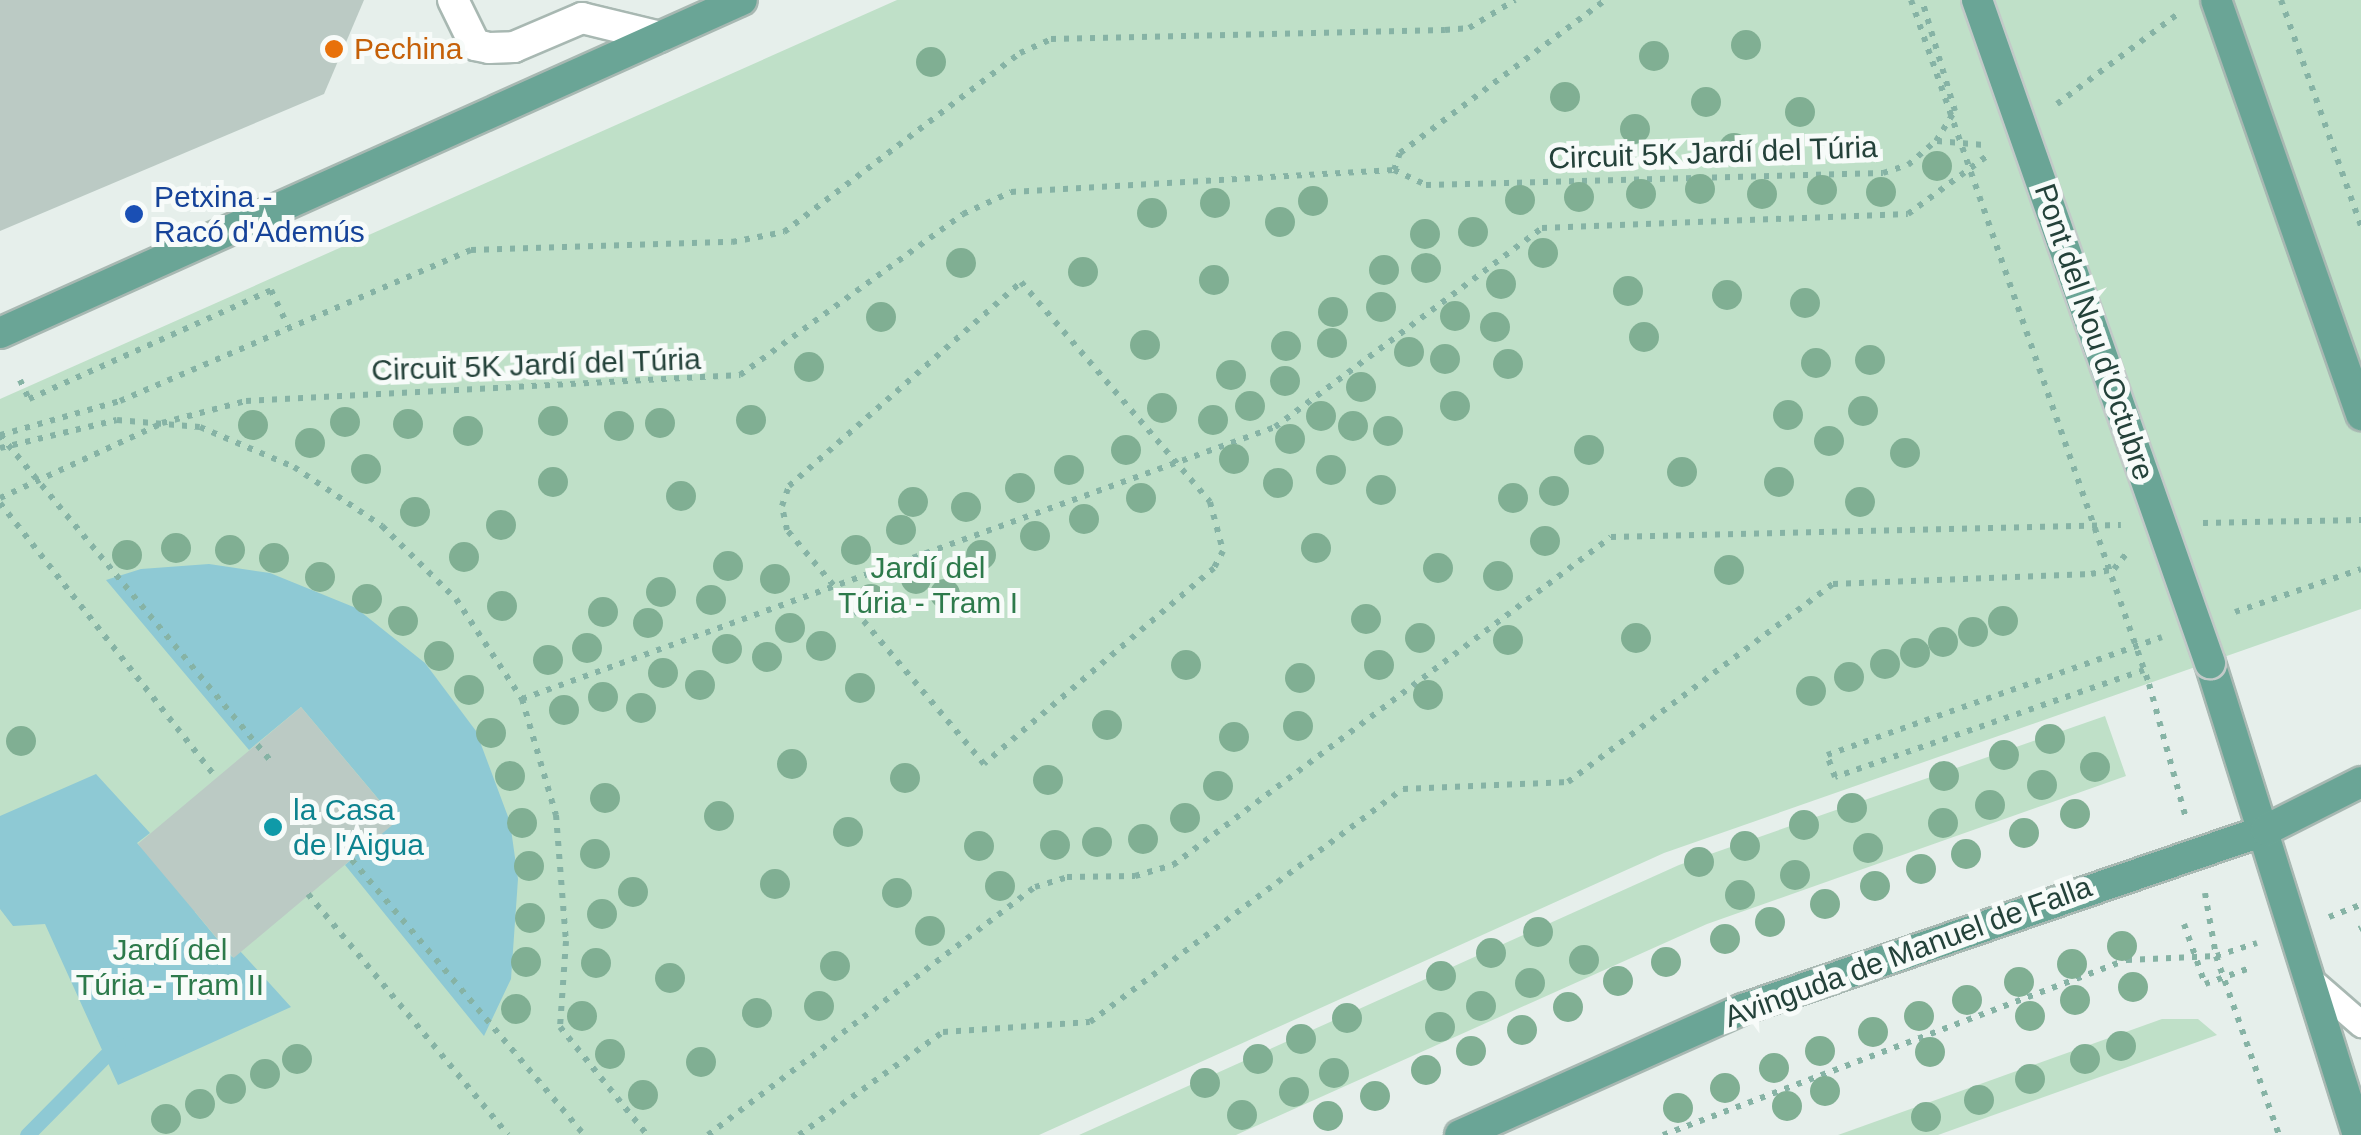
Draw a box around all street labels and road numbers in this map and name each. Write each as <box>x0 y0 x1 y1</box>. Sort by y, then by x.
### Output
street label: Circuit 5K Jardí del Túria <box>1547 129 1879 177</box>
street label: Pont del Nou d'Octubre <box>2026 179 2162 485</box>
street label: Circuit 5K Jardí del Túria <box>370 341 702 389</box>
street label: Avinguda de Manuel de Falla <box>1720 869 2096 1035</box>

